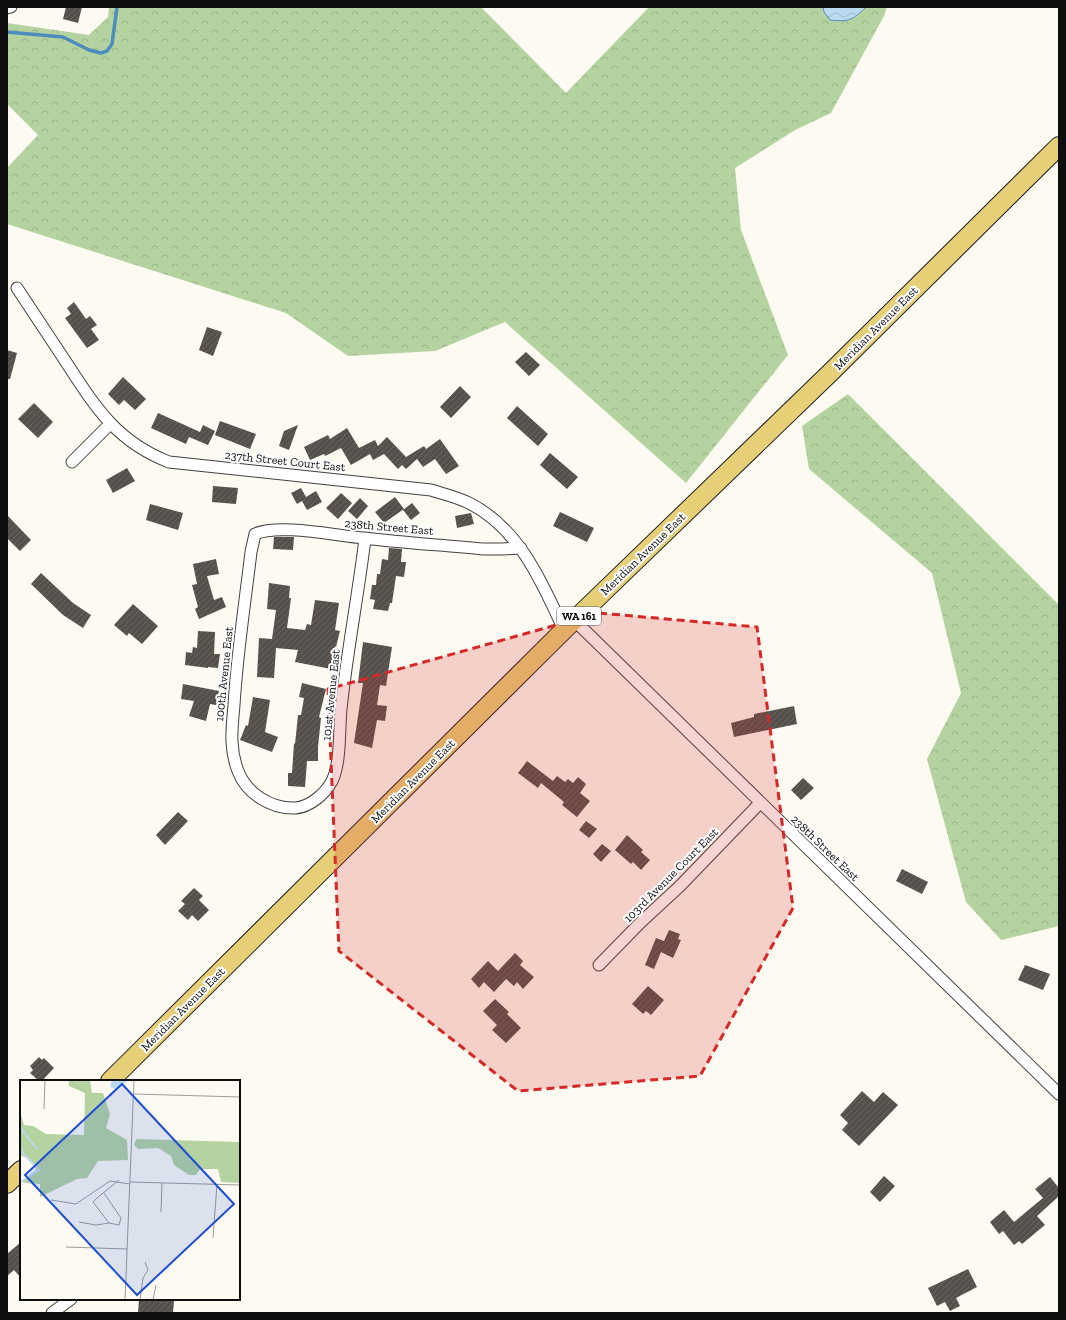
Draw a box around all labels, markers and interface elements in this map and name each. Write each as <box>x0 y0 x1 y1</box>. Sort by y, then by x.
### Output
street label: Meridian Avenue East <box>831 283 921 373</box>
street label: 237th Street Court East <box>224 448 347 474</box>
street label: Meridian Avenue East <box>598 509 689 598</box>
street label: 238th Street East <box>344 516 435 538</box>
road number: WA 161 <box>557 607 601 625</box>
street label: 100th Avenue East <box>212 625 236 722</box>
street label: 101st Avenue East <box>319 648 343 741</box>
street label: Meridian Avenue East <box>368 736 458 826</box>
street label: 238th Street East <box>788 812 862 884</box>
street label: 103rd Avenue Court East <box>621 825 721 925</box>
street label: Meridian Avenue East <box>138 964 228 1054</box>
inset map <box>20 1080 240 1300</box>

